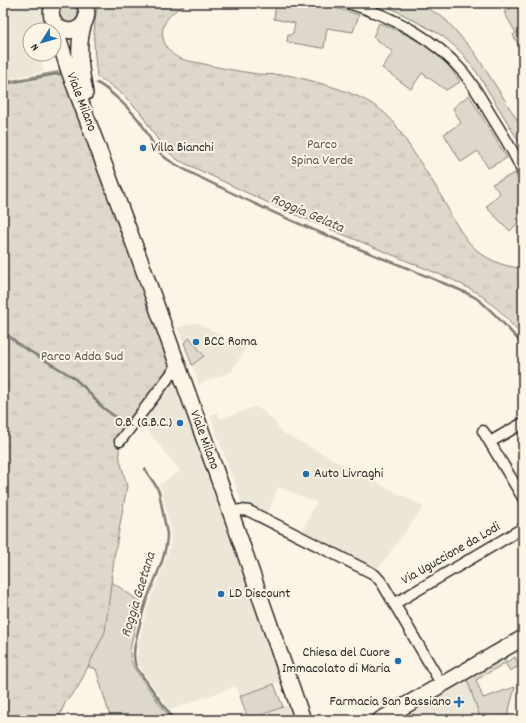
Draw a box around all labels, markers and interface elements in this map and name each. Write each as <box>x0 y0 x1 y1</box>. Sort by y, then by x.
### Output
north arrow <box>22 22 62 62</box>
text: N <box>27 39 44 54</box>
street label: Viale Milano <box>61 70 101 134</box>
park label: Parco Spina Verde <box>291 135 353 171</box>
place label: Villa Bianchi <box>151 138 214 158</box>
marker: Villa Bianchi <box>138 143 148 153</box>
water label: Roggia Gelata <box>267 189 348 240</box>
place label: BCC Roma <box>204 332 257 352</box>
marker: BCC Roma <box>191 337 201 347</box>
park label: Parco Adda Sud <box>41 347 123 367</box>
street label: Viale Milano <box>184 407 224 473</box>
place label: O.B. (G.B.C.) <box>115 413 172 433</box>
marker: O.B. (G.B.C.) <box>175 418 185 428</box>
place label: Auto Livraghi <box>314 464 384 484</box>
marker: Auto Livraghi <box>301 469 311 479</box>
street label: Via Uguccione da Lodi <box>398 517 505 590</box>
water label: Roggia Gaetana <box>116 549 163 640</box>
place label: LD Discount <box>229 584 290 604</box>
marker: LD Discount <box>216 589 226 599</box>
place label: Chiesa del Cuore Immacolato di Maria <box>282 643 390 679</box>
marker: Chiesa del Cuore Immacolato di Maria <box>393 656 403 666</box>
place label: Farmacia San Bassiano <box>330 692 451 712</box>
marker: Farmacia San Bassiano <box>454 697 464 707</box>

